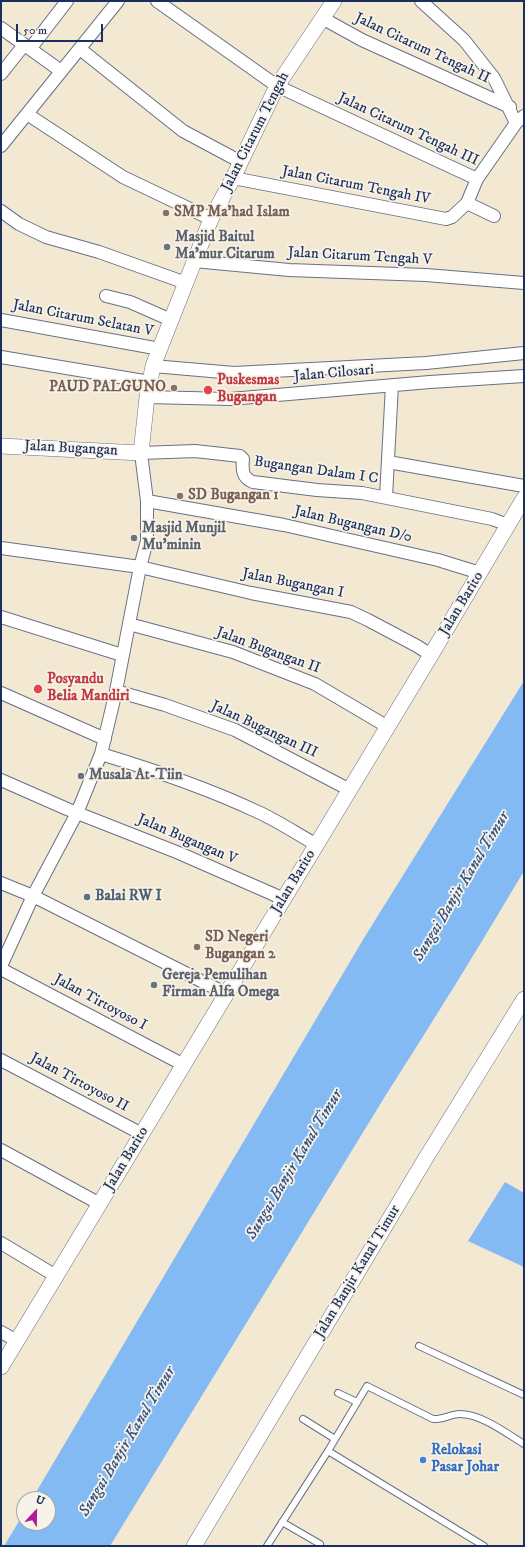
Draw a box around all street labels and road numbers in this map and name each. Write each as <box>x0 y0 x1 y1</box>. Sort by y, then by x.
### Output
street label: Jalan Citarum Tengah II <box>351 10 493 88</box>
street label: Jalan Citarum Tengah <box>218 69 294 195</box>
street label: Jalan Citarum Tengah III <box>335 89 481 171</box>
street label: Jalan Citarum Tengah IV <box>280 163 432 209</box>
street label: Jalan Citarum Tengah V <box>287 244 433 270</box>
street label: Jalan Citarum Selatan V <box>11 297 155 341</box>
street label: Jalan Cilosari <box>293 362 375 386</box>
street label: Jalan Bugangan <box>24 438 118 460</box>
street label: Bugangan Dalam I C <box>253 453 379 489</box>
street label: Jalan Bugangan D/0 <box>292 503 414 547</box>
street label: Jalan Bugangan I <box>241 565 345 603</box>
street label: Jalan Barito <box>436 569 488 639</box>
street label: Jalan Bugangan II <box>214 624 322 678</box>
street label: Jalan Bugangan III <box>208 697 320 763</box>
street label: Jalan Bugangan V <box>134 811 240 869</box>
street label: Jalan Barito <box>268 847 320 917</box>
street label: Jalan Tirtoyoso I <box>50 971 150 1035</box>
street label: Jalan Tirtoyoso II <box>27 1049 131 1117</box>
street label: Jalan Barito <box>101 1124 153 1194</box>
street label: Jalan Banjir Kanal Timur <box>311 1202 405 1342</box>

